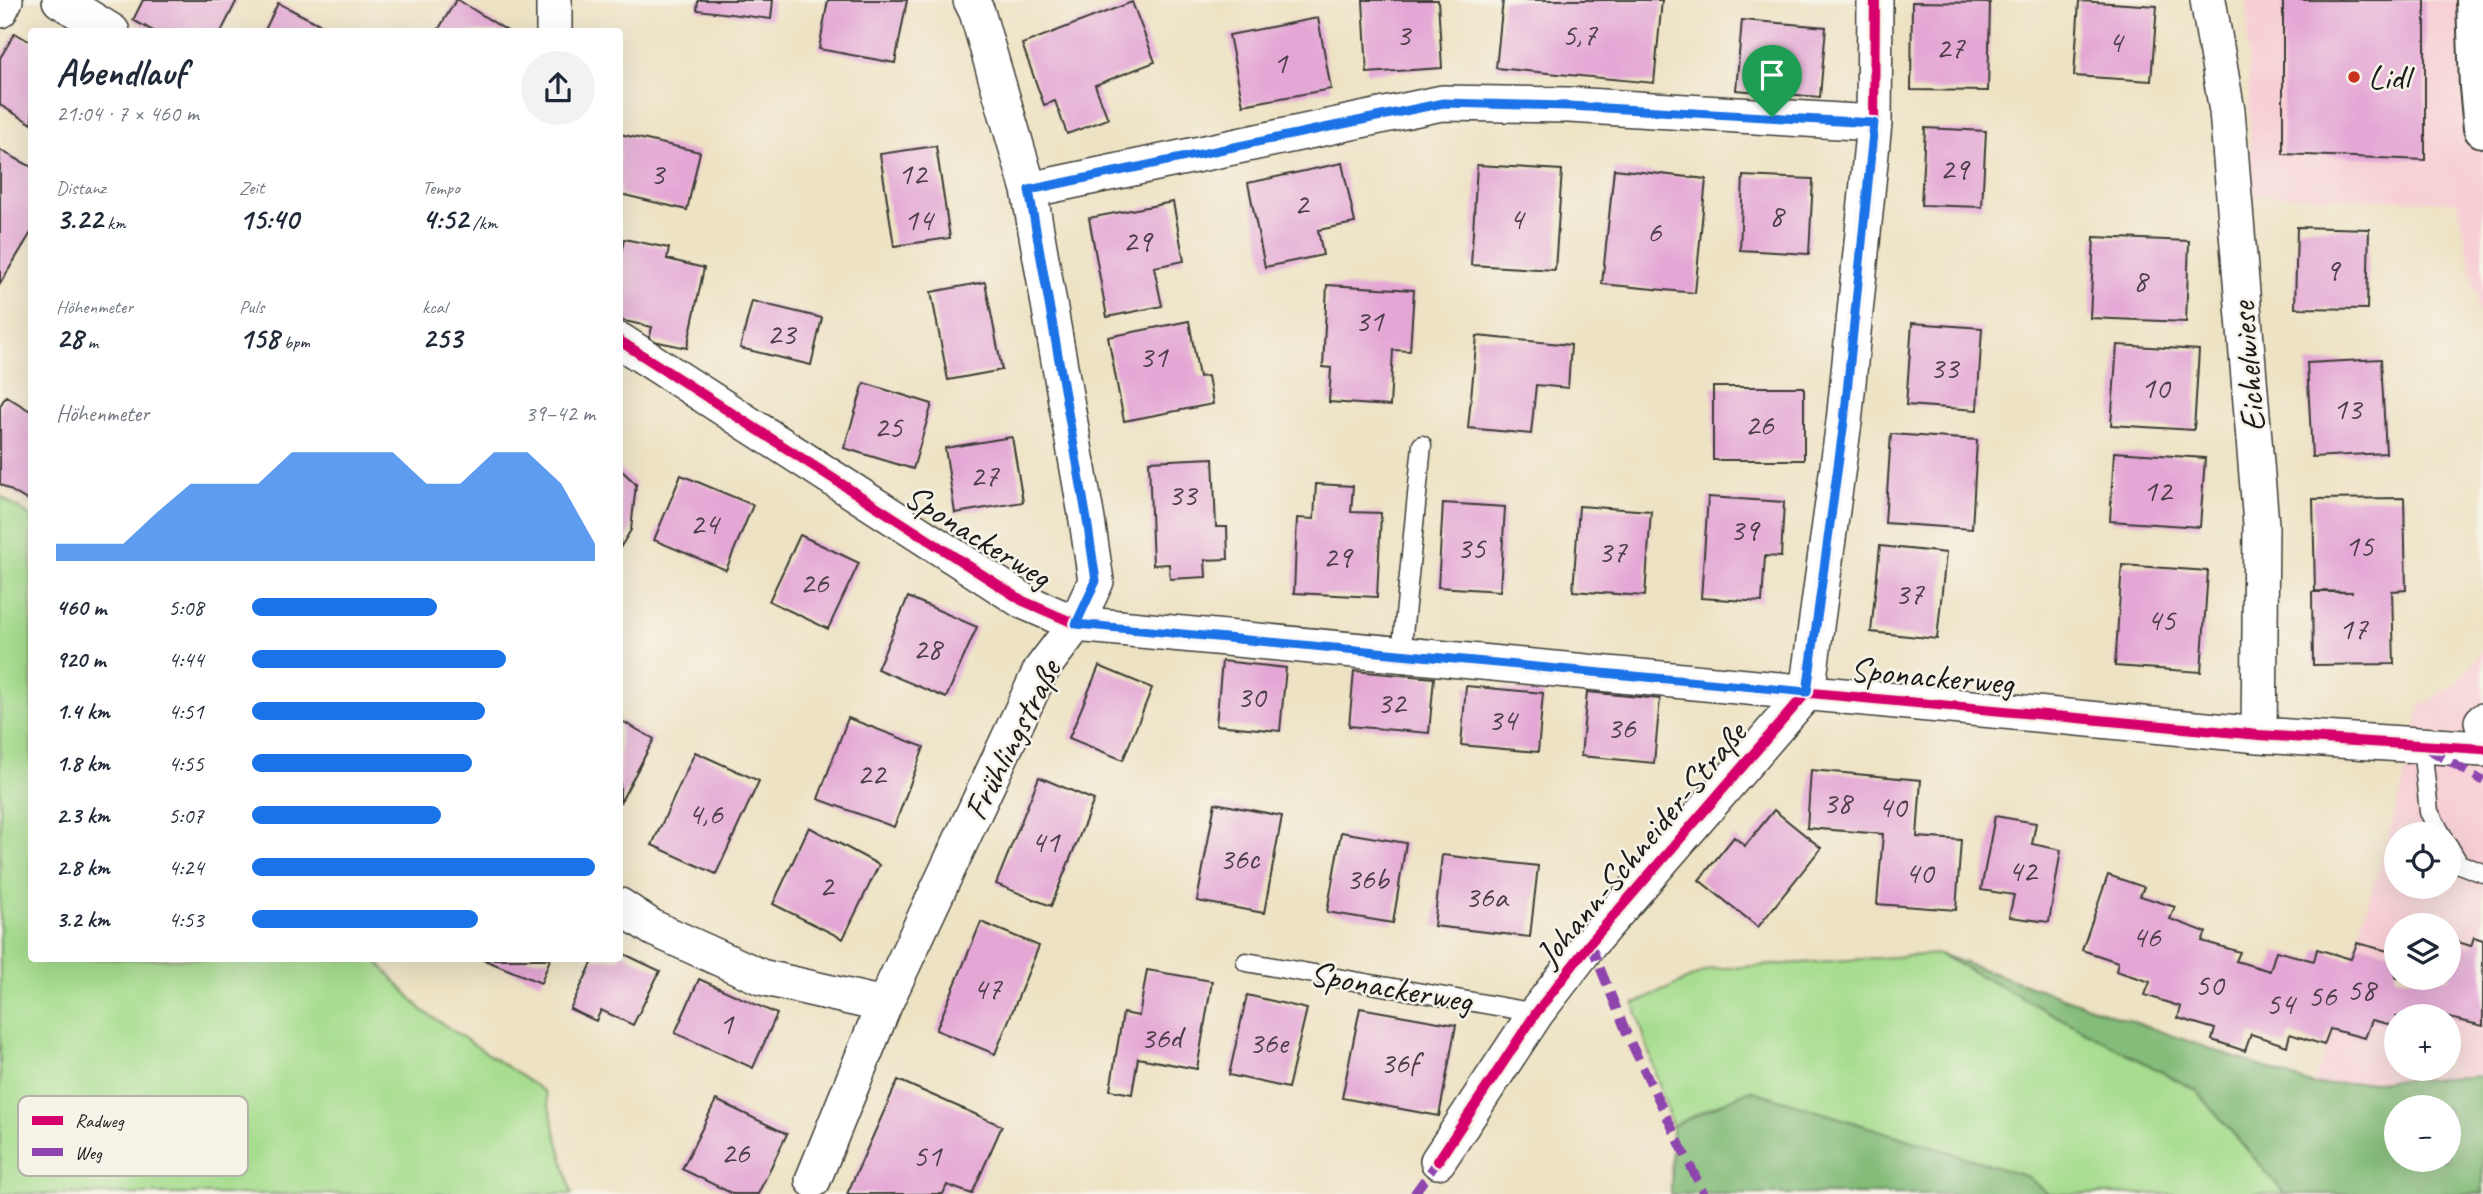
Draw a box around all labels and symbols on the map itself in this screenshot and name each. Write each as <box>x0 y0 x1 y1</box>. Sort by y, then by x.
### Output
house number: 3 <box>1396 14 1413 55</box>
house number: 5,7 <box>1561 14 1598 55</box>
house number: 4 <box>2108 21 2126 62</box>
house number: 27 <box>1936 27 1966 68</box>
house number: 1 <box>1273 42 1289 83</box>
pin <box>1742 45 1802 117</box>
place label: Lidl <box>2368 55 2416 100</box>
marker: Lidl <box>2346 69 2362 85</box>
house number: 29 <box>1940 148 1971 189</box>
house number: 3 <box>650 153 667 194</box>
house number: 12 <box>898 153 929 194</box>
house number: 2 <box>1294 183 1311 224</box>
house number: 8 <box>1769 195 1786 236</box>
house number: 4 <box>1509 198 1527 239</box>
house number: 14 <box>904 199 936 240</box>
house number: 6 <box>1647 211 1663 252</box>
house number: 29 <box>1123 220 1154 261</box>
house number: 9 <box>2325 249 2342 290</box>
house number: 8 <box>2133 260 2150 301</box>
street label: Eichelwiese <box>2220 298 2276 434</box>
house number: 31 <box>1355 300 1385 341</box>
house number: 23 <box>767 313 798 354</box>
house number: 31 <box>1139 336 1169 377</box>
house number: 33 <box>1930 347 1961 388</box>
house number: 10 <box>2141 367 2172 408</box>
house number: 13 <box>2333 388 2364 429</box>
house number: 26 <box>1745 404 1775 445</box>
house number: 25 <box>874 406 904 447</box>
house number: 27 <box>970 455 1000 496</box>
house number: 12 <box>2143 470 2174 511</box>
street label: Sponackerweg <box>896 473 1061 599</box>
house number: 33 <box>1168 474 1199 515</box>
house number: 24 <box>690 503 722 544</box>
house number: 39 <box>1730 509 1761 550</box>
house number: 15 <box>2345 525 2375 566</box>
house number: 35 <box>1457 527 1487 568</box>
house number: 37 <box>1598 531 1628 572</box>
house number: 29 <box>1323 536 1354 577</box>
house number: 26 <box>800 562 830 603</box>
house number: 37 <box>1895 573 1925 614</box>
house number: 45 <box>2147 599 2177 640</box>
house number: 17 <box>2339 608 2369 649</box>
house number: 28 <box>913 628 944 669</box>
street label: Sponackerweg <box>1848 646 2017 706</box>
street label: Frühlingstraße <box>953 650 1073 827</box>
house number: 30 <box>1237 676 1268 717</box>
house number: 32 <box>1377 682 1408 723</box>
house number: 34 <box>1488 699 1520 740</box>
house number: 36 <box>1607 707 1637 748</box>
street label: Johann-Schneider-Straße <box>1524 710 1758 977</box>
house number: 22 <box>857 753 888 794</box>
house number: 38 <box>1823 782 1854 823</box>
house number: 40 <box>1878 786 1909 827</box>
house number: 4,6 <box>687 793 724 834</box>
house number: 41 <box>1031 821 1061 862</box>
house number: 36c <box>1219 838 1261 879</box>
house number: 42 <box>2008 850 2039 891</box>
house number: 40 <box>1905 852 1936 893</box>
house number: 36b <box>1346 858 1390 899</box>
house number: 2 <box>819 865 836 906</box>
house number: 36a <box>1465 876 1509 917</box>
house number: 46 <box>2132 916 2162 957</box>
street label: Sponackerweg <box>1306 951 1477 1024</box>
house number: 50 <box>2195 964 2226 1005</box>
house number: 47 <box>973 968 1003 1009</box>
house number: 58 <box>2347 969 2378 1010</box>
house number: 56 <box>2308 975 2338 1016</box>
house number: 54 <box>2266 983 2298 1024</box>
house number: 1 <box>719 1003 735 1044</box>
house number: 36d <box>1140 1017 1186 1058</box>
house number: 36e <box>1248 1022 1290 1063</box>
house number: 36f <box>1380 1042 1425 1083</box>
legend <box>18 1096 248 1176</box>
text: Radweg <box>75 1109 125 1133</box>
house number: 26 <box>721 1132 751 1173</box>
house number: 51 <box>913 1135 943 1176</box>
text: Weg <box>75 1141 103 1165</box>

